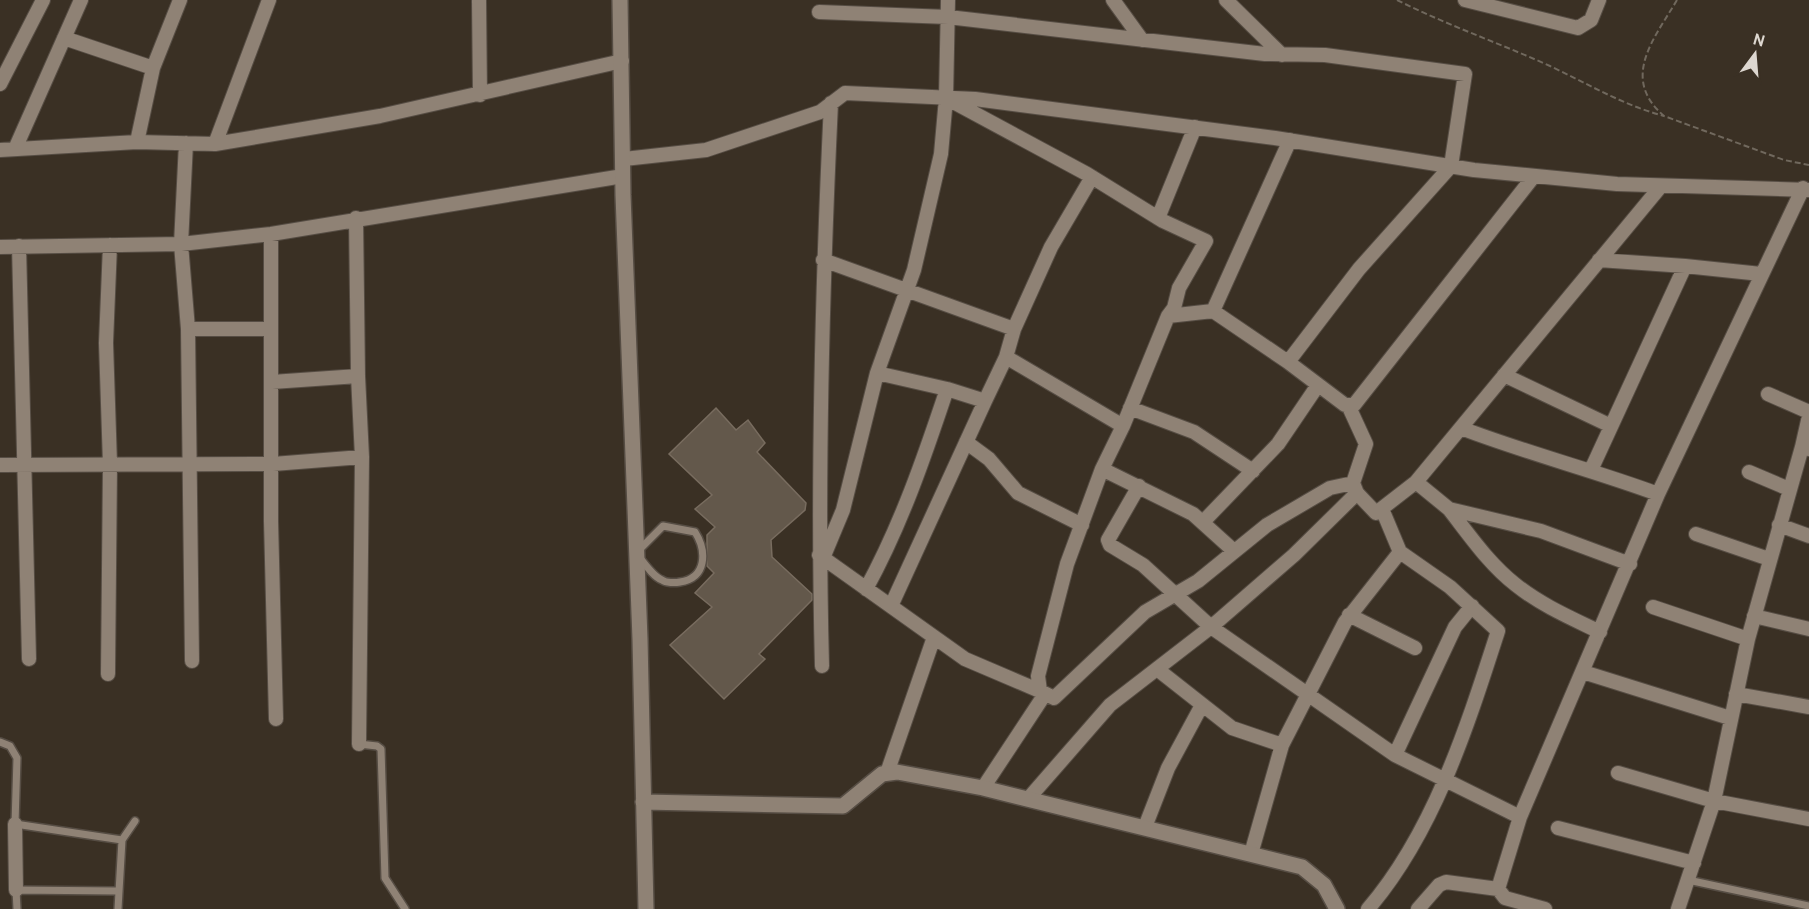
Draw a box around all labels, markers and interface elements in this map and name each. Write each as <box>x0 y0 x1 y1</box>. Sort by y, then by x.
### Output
north arrow <box>1725 24 1785 84</box>
text: N <box>1750 30 1767 53</box>

